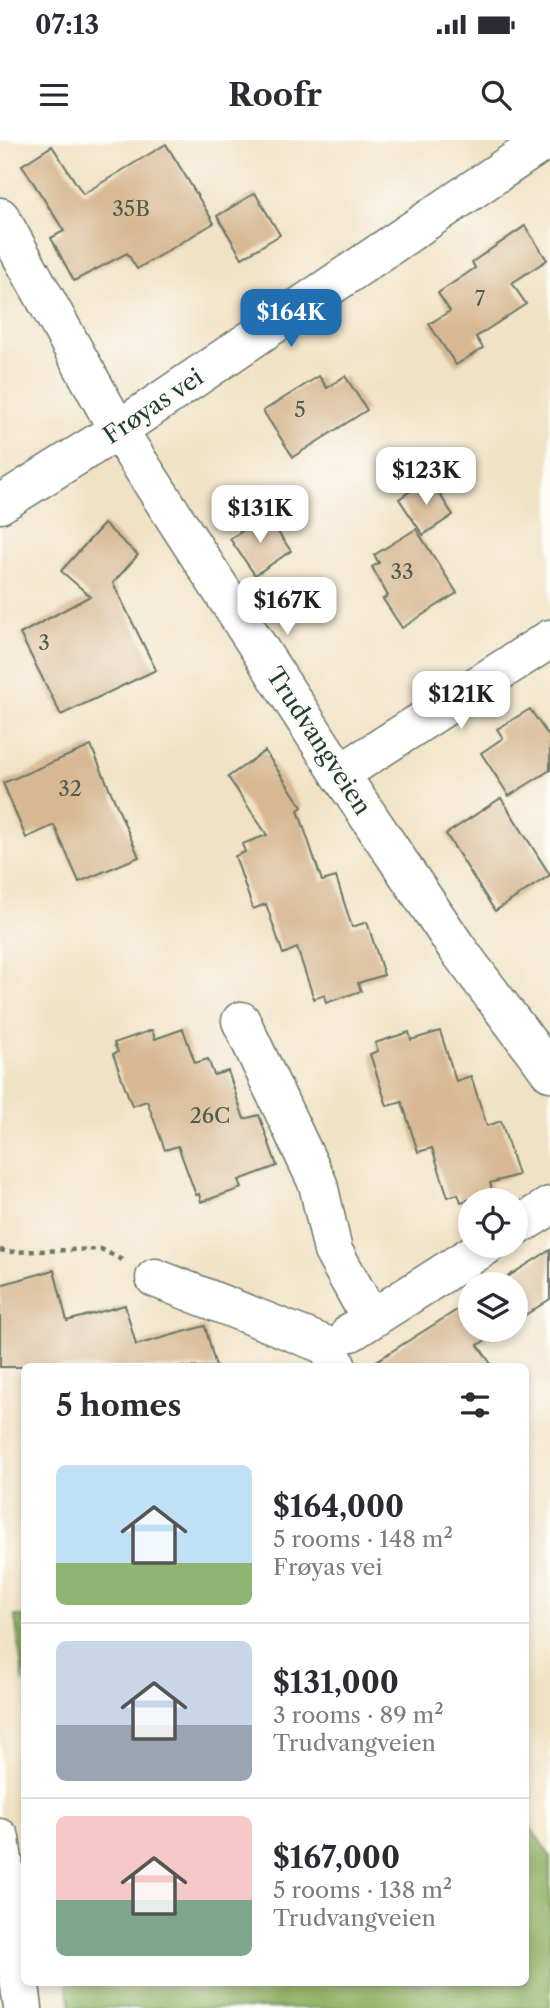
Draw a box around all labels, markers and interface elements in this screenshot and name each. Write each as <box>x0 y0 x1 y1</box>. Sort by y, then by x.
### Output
text: 07:13 <box>35 9 99 41</box>
text: Roofr <box>228 75 322 114</box>
icon: menu <box>35 76 73 114</box>
icon: search <box>477 76 515 114</box>
house number: 35B <box>112 196 150 221</box>
house number: 7 <box>475 286 486 311</box>
pin: $164K <box>242 290 340 349</box>
text: $164K <box>257 298 325 326</box>
street label: Frøyas vei <box>98 362 208 450</box>
house number: 5 <box>294 397 306 422</box>
pin: $123K <box>377 448 475 507</box>
text: $123K <box>392 456 460 484</box>
pin: $131K <box>211 486 309 545</box>
text: $131K <box>228 494 292 522</box>
house number: 33 <box>390 559 414 584</box>
pin: $167K <box>238 578 336 637</box>
text: $167K <box>253 586 321 614</box>
house number: 3 <box>38 630 50 655</box>
street label: Trudvangveien <box>261 662 377 820</box>
pin: $121K <box>412 672 510 731</box>
text: $121K <box>428 680 494 708</box>
house number: 32 <box>58 776 82 801</box>
house number: 26C <box>190 1103 230 1128</box>
map controls <box>458 1188 528 1342</box>
button: locate <box>458 1188 528 1258</box>
button: layers <box>458 1272 528 1342</box>
icon: filters <box>456 1386 494 1424</box>
text: 5 homes <box>56 1387 181 1424</box>
text: $164,000 <box>273 1488 404 1525</box>
icon: home <box>112 1493 196 1577</box>
text: 5 rooms · 148 m² <box>273 1525 453 1553</box>
text: Frøyas vei <box>273 1553 383 1581</box>
text: $131,000 <box>273 1664 399 1701</box>
icon: home <box>112 1669 196 1753</box>
text: 3 rooms · 89 m² <box>273 1701 444 1729</box>
text: Trudvangveien <box>273 1729 436 1757</box>
text: $167,000 <box>273 1839 400 1876</box>
icon: home <box>112 1844 196 1928</box>
text: 5 rooms · 138 m² <box>273 1876 452 1904</box>
text: Trudvangveien <box>273 1904 436 1932</box>

